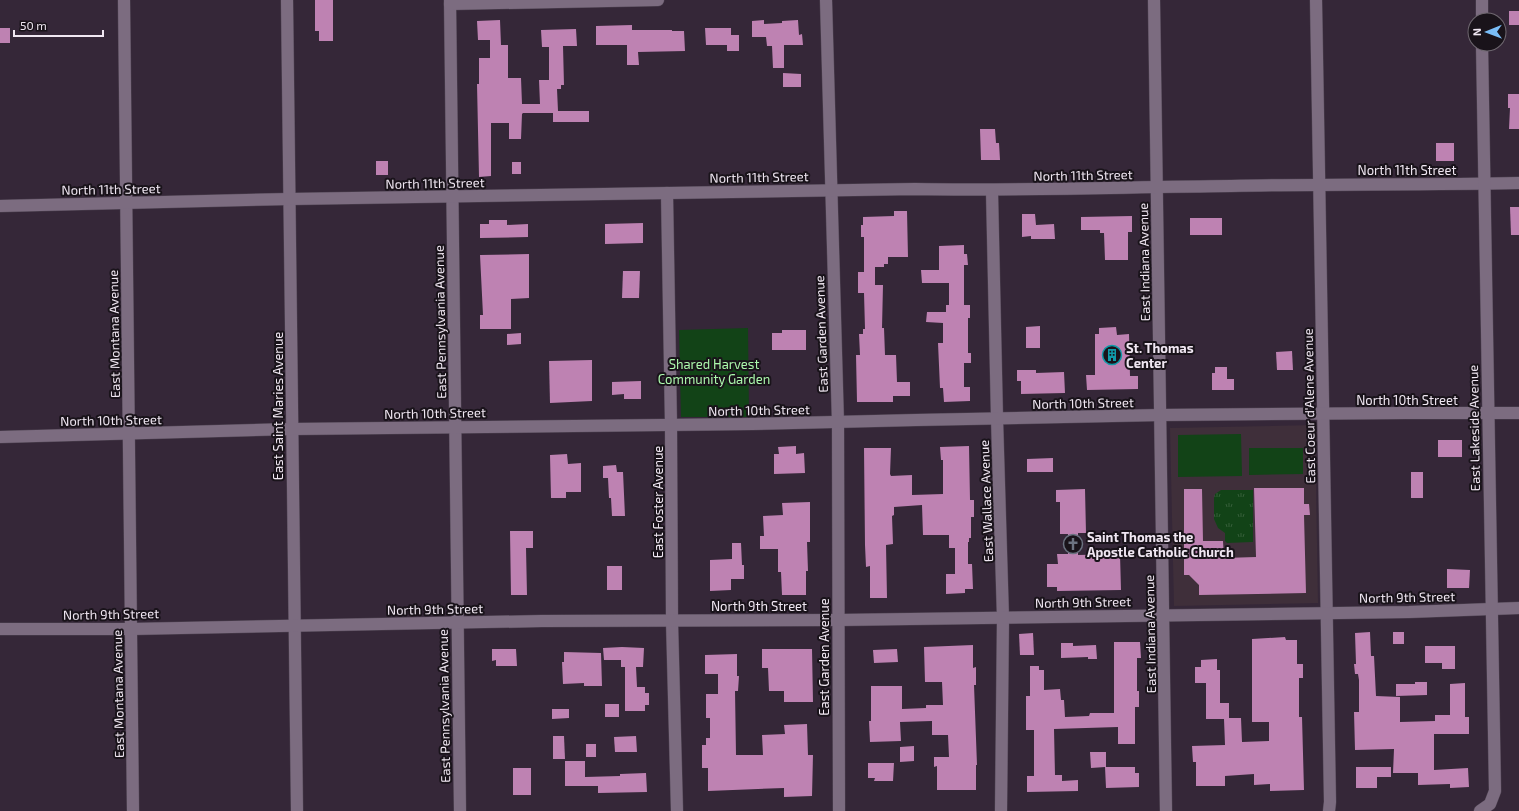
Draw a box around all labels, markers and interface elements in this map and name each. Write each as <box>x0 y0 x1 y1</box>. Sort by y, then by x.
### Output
scale bar <box>14 12 103 38</box>
north arrow <box>1467 12 1507 52</box>
text: 50 m <box>20 18 47 32</box>
text: N <box>1470 28 1483 36</box>
street label: North 11th Street <box>1357 162 1457 178</box>
street label: North 11th Street <box>1033 166 1133 184</box>
street label: North 11th Street <box>709 168 809 186</box>
street label: North 11th Street <box>385 174 485 192</box>
street label: North 11th Street <box>61 180 161 198</box>
street label: East Indiana Avenue <box>1135 203 1153 321</box>
street label: East Pennsylvania Avenue <box>431 245 449 399</box>
street label: East Montana Avenue <box>105 270 123 398</box>
street label: East Garden Avenue <box>811 275 831 393</box>
street label: East Coeur d'Alene Avenue <box>1300 328 1318 484</box>
street label: East Saint Maries Avenue <box>270 332 286 480</box>
place label: St. Thomas Center <box>1126 340 1194 371</box>
building icon: St. Thomas Center <box>1101 344 1123 366</box>
park label: Shared Harvest Community Garden <box>658 356 770 387</box>
street label: East Lakeside Avenue <box>1465 365 1483 491</box>
street label: North 10th Street <box>1356 392 1458 408</box>
street label: North 10th Street <box>1032 394 1134 412</box>
street label: North 10th Street <box>708 401 810 419</box>
street label: North 10th Street <box>384 404 486 422</box>
street label: North 10th Street <box>60 411 162 429</box>
street label: East Wallace Avenue <box>976 440 996 562</box>
street label: East Foster Avenue <box>650 446 666 558</box>
place label: Saint Thomas the Apostle Catholic Church <box>1087 529 1234 560</box>
church icon: Saint Thomas the Apostle Catholic Church <box>1062 533 1084 555</box>
street label: East Indiana Avenue <box>1141 575 1159 693</box>
street label: North 9th Street <box>1359 588 1455 606</box>
street label: North 9th Street <box>1035 593 1131 611</box>
street label: North 9th Street <box>711 598 807 614</box>
street label: East Garden Avenue <box>816 598 832 716</box>
street label: North 9th Street <box>387 600 483 618</box>
street label: North 9th Street <box>63 605 159 623</box>
street label: East Pennsylvania Avenue <box>435 629 453 783</box>
street label: East Montana Avenue <box>109 630 127 758</box>

